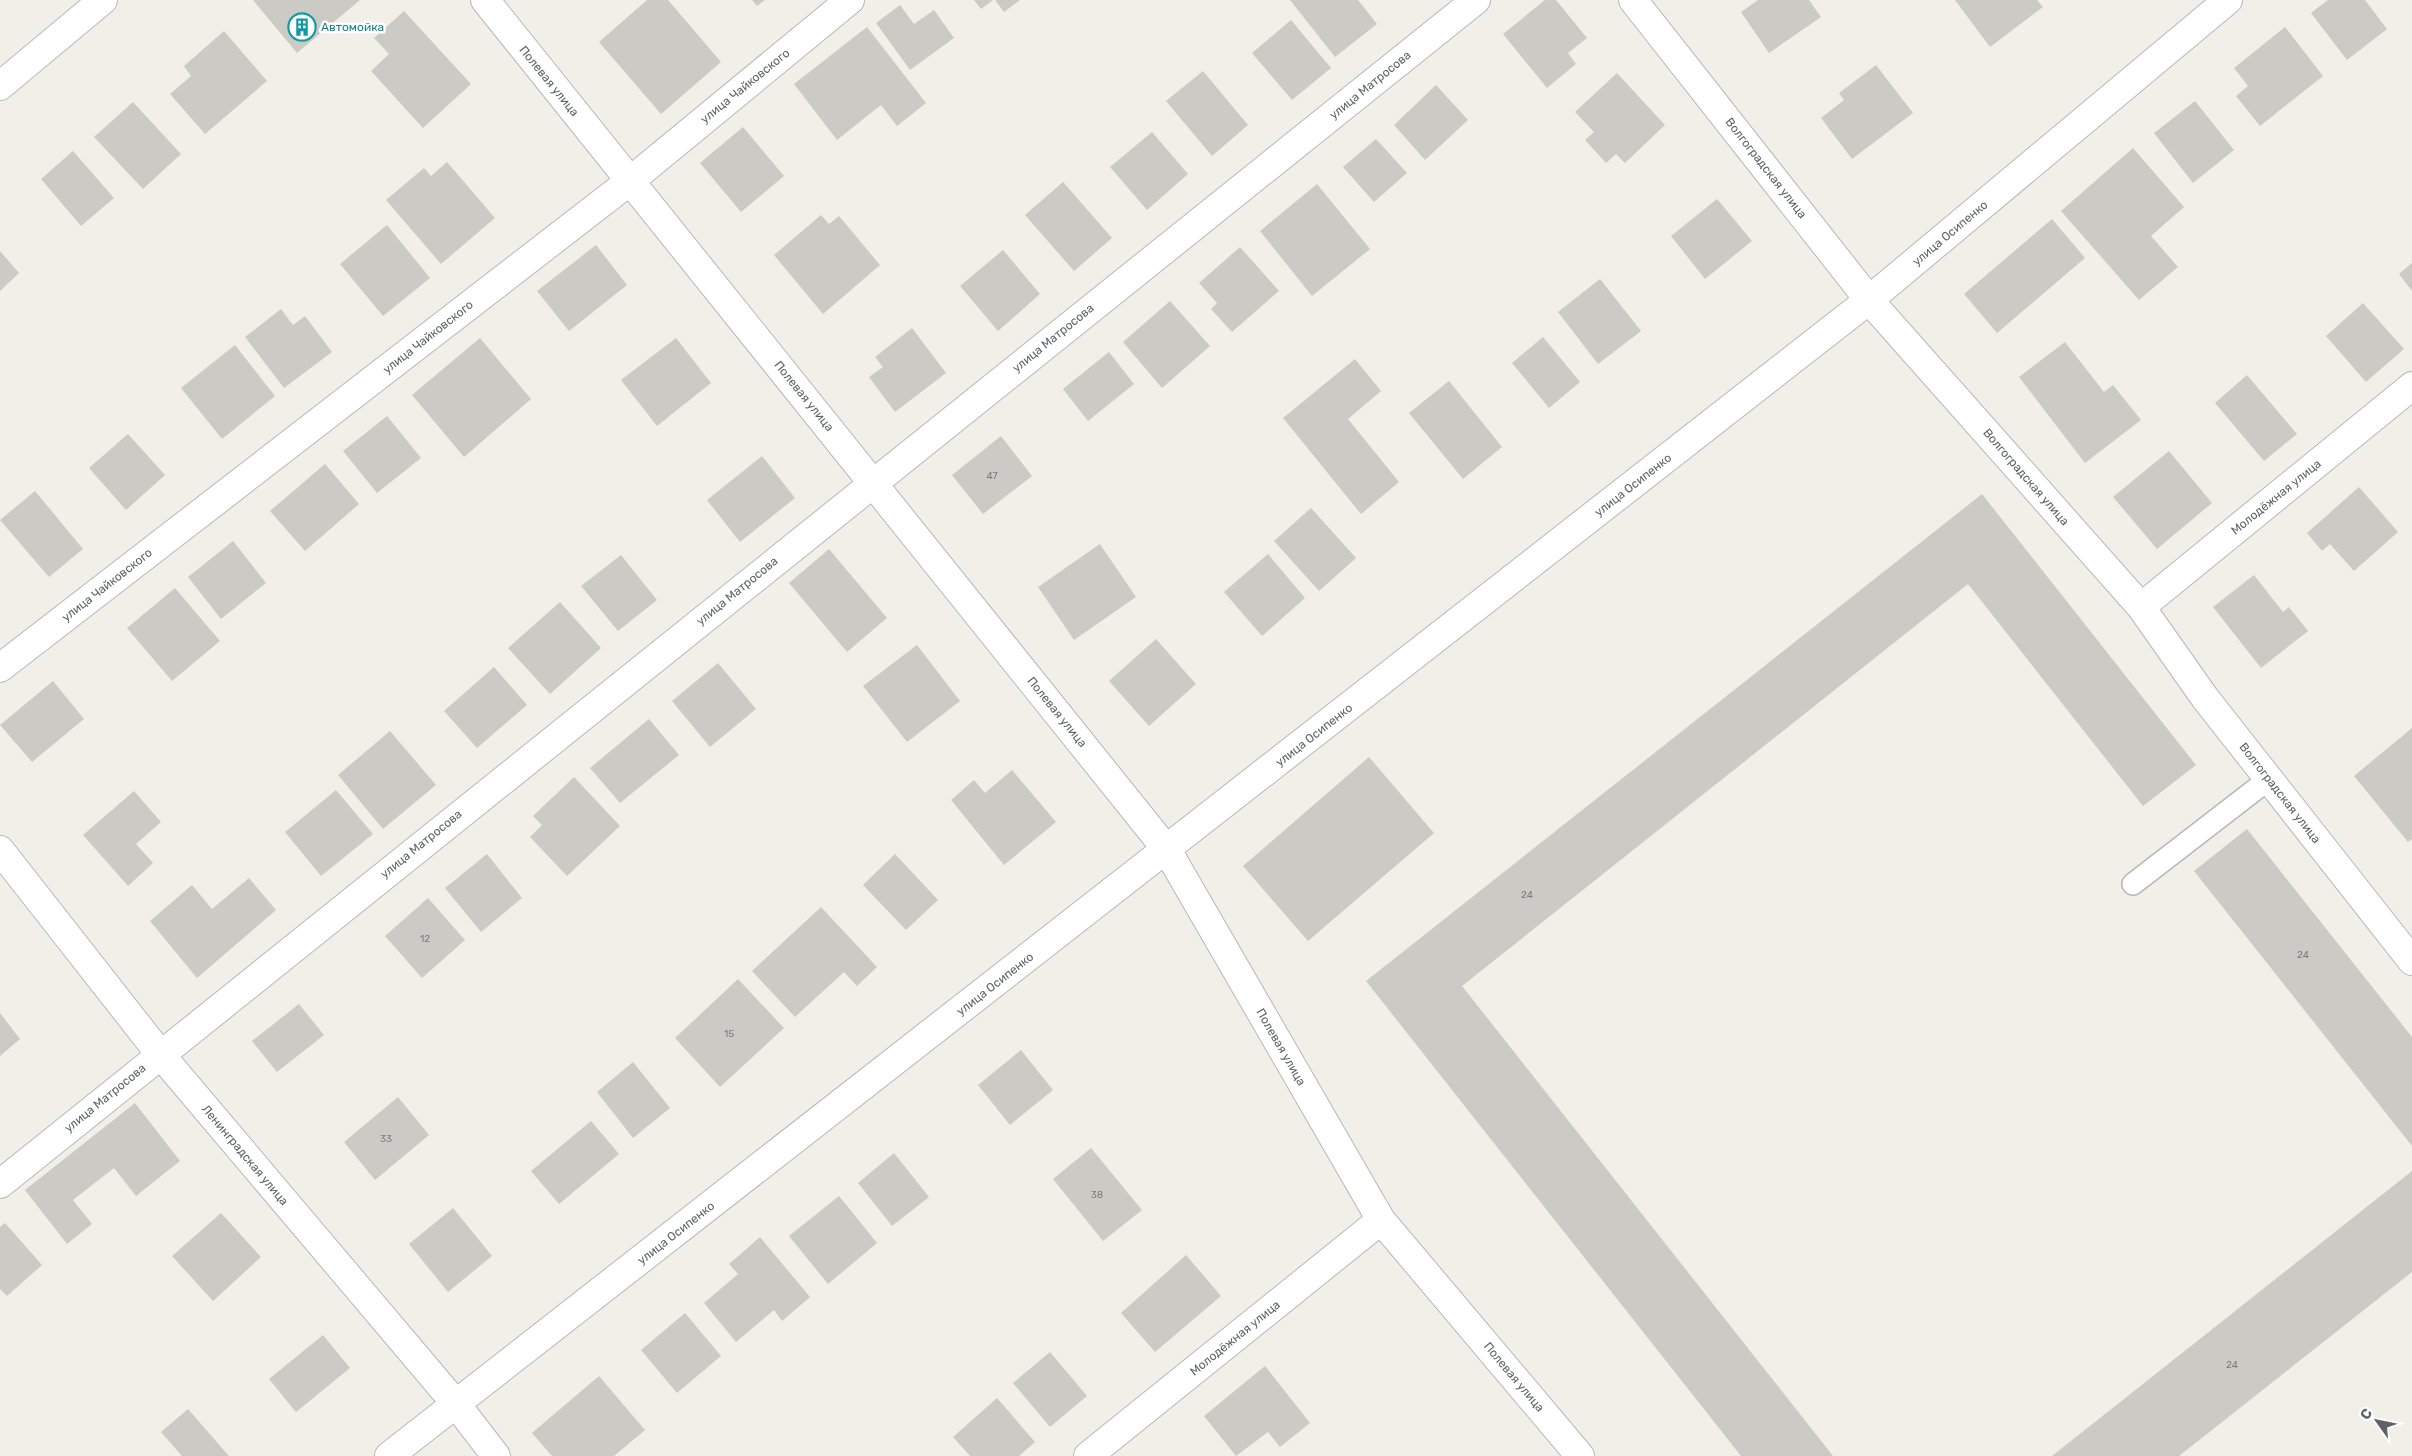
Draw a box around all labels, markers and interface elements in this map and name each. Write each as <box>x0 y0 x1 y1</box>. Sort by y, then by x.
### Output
building icon: Автомойка <box>287 12 317 42</box>
place label: Автомойка <box>321 20 384 34</box>
street label: Полевая улица <box>516 43 582 119</box>
street label: улица Чайковского <box>698 46 792 126</box>
street label: улица Матросова <box>1326 48 1414 122</box>
street label: Волгоградская улица <box>1722 115 1810 221</box>
street label: улица Осипенко <box>1910 197 1990 268</box>
street label: улица Чайковского <box>380 297 476 377</box>
street label: улица Матросова <box>1009 301 1097 375</box>
street label: Полевая улица <box>771 358 837 434</box>
street label: Волгоградская улица <box>1980 426 2072 528</box>
street label: улица Осипенко <box>1592 451 1674 519</box>
street label: Молодёжная улица <box>2228 456 2324 538</box>
house number: 47 <box>986 470 998 482</box>
street label: улица Чайковского <box>59 545 155 625</box>
street label: улица Матросова <box>693 554 781 628</box>
street label: Полевая улица <box>1024 674 1090 750</box>
street label: улица Осипенко <box>1273 701 1355 769</box>
street label: Волгоградская улица <box>2236 740 2324 846</box>
street label: улица Матросова <box>377 807 465 881</box>
house number: 24 <box>1521 889 1533 901</box>
house number: 12 <box>420 933 430 945</box>
house number: 24 <box>2297 949 2309 961</box>
street label: улица Осипенко <box>954 950 1036 1018</box>
street label: Полевая улица <box>1253 1006 1309 1088</box>
house number: 15 <box>724 1028 734 1040</box>
street label: улица Матросова <box>61 1061 149 1135</box>
street label: Ленинградская улица <box>199 1102 291 1208</box>
house number: 33 <box>380 1133 392 1145</box>
house number: 38 <box>1091 1189 1103 1201</box>
street label: улица Осипенко <box>635 1199 717 1267</box>
street label: Молодёжная улица <box>1187 1297 1283 1379</box>
street label: Полевая улица <box>1481 1339 1547 1415</box>
house number: 24 <box>2226 1359 2238 1371</box>
north arrow <box>2352 1396 2402 1446</box>
text: С <box>2357 1405 2376 1423</box>

